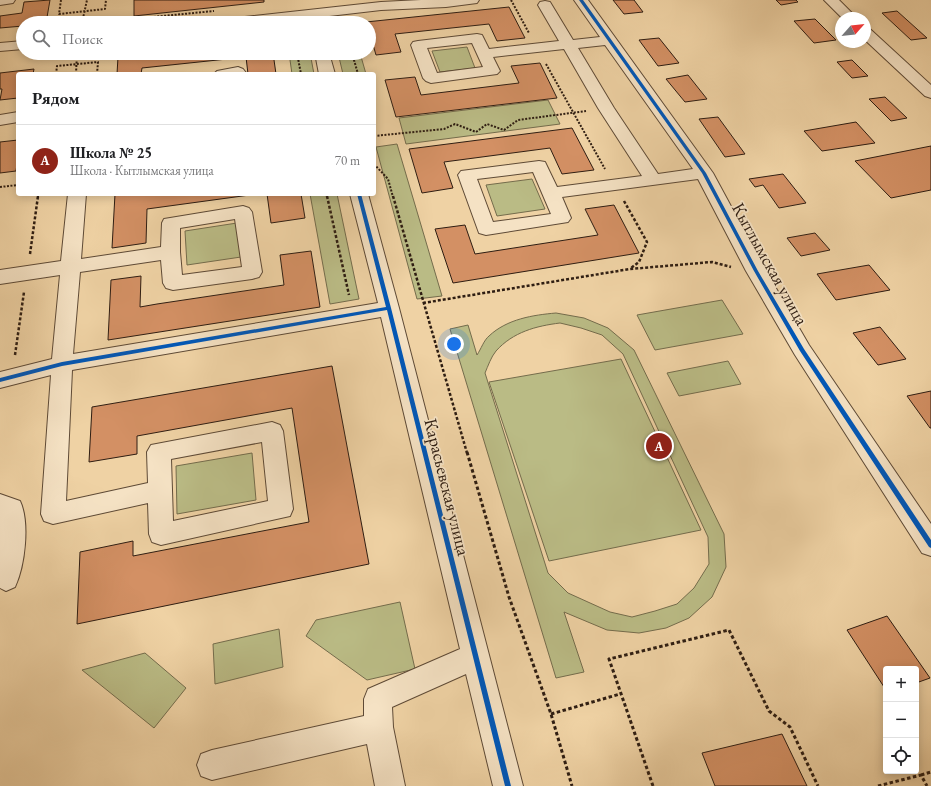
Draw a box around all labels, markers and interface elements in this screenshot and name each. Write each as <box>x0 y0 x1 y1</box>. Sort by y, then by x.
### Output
north arrow <box>835 12 871 48</box>
search box <box>16 16 376 60</box>
icon: search <box>30 27 52 49</box>
text: Поиск <box>62 29 103 48</box>
text: Рядом <box>32 87 80 109</box>
text: Школа № 25 <box>70 143 152 162</box>
text: A <box>40 152 50 169</box>
text: 70 m <box>335 152 360 169</box>
text: Школа · Кытлымская улица <box>70 162 214 179</box>
street label: Кытлымская улица <box>727 198 814 330</box>
your location <box>444 334 464 354</box>
street label: Карасьевская улица <box>419 416 476 559</box>
pin: A <box>646 431 672 461</box>
map controls <box>883 666 919 774</box>
button: + <box>883 666 919 702</box>
button: − <box>883 702 919 738</box>
button: locate <box>883 738 919 774</box>

